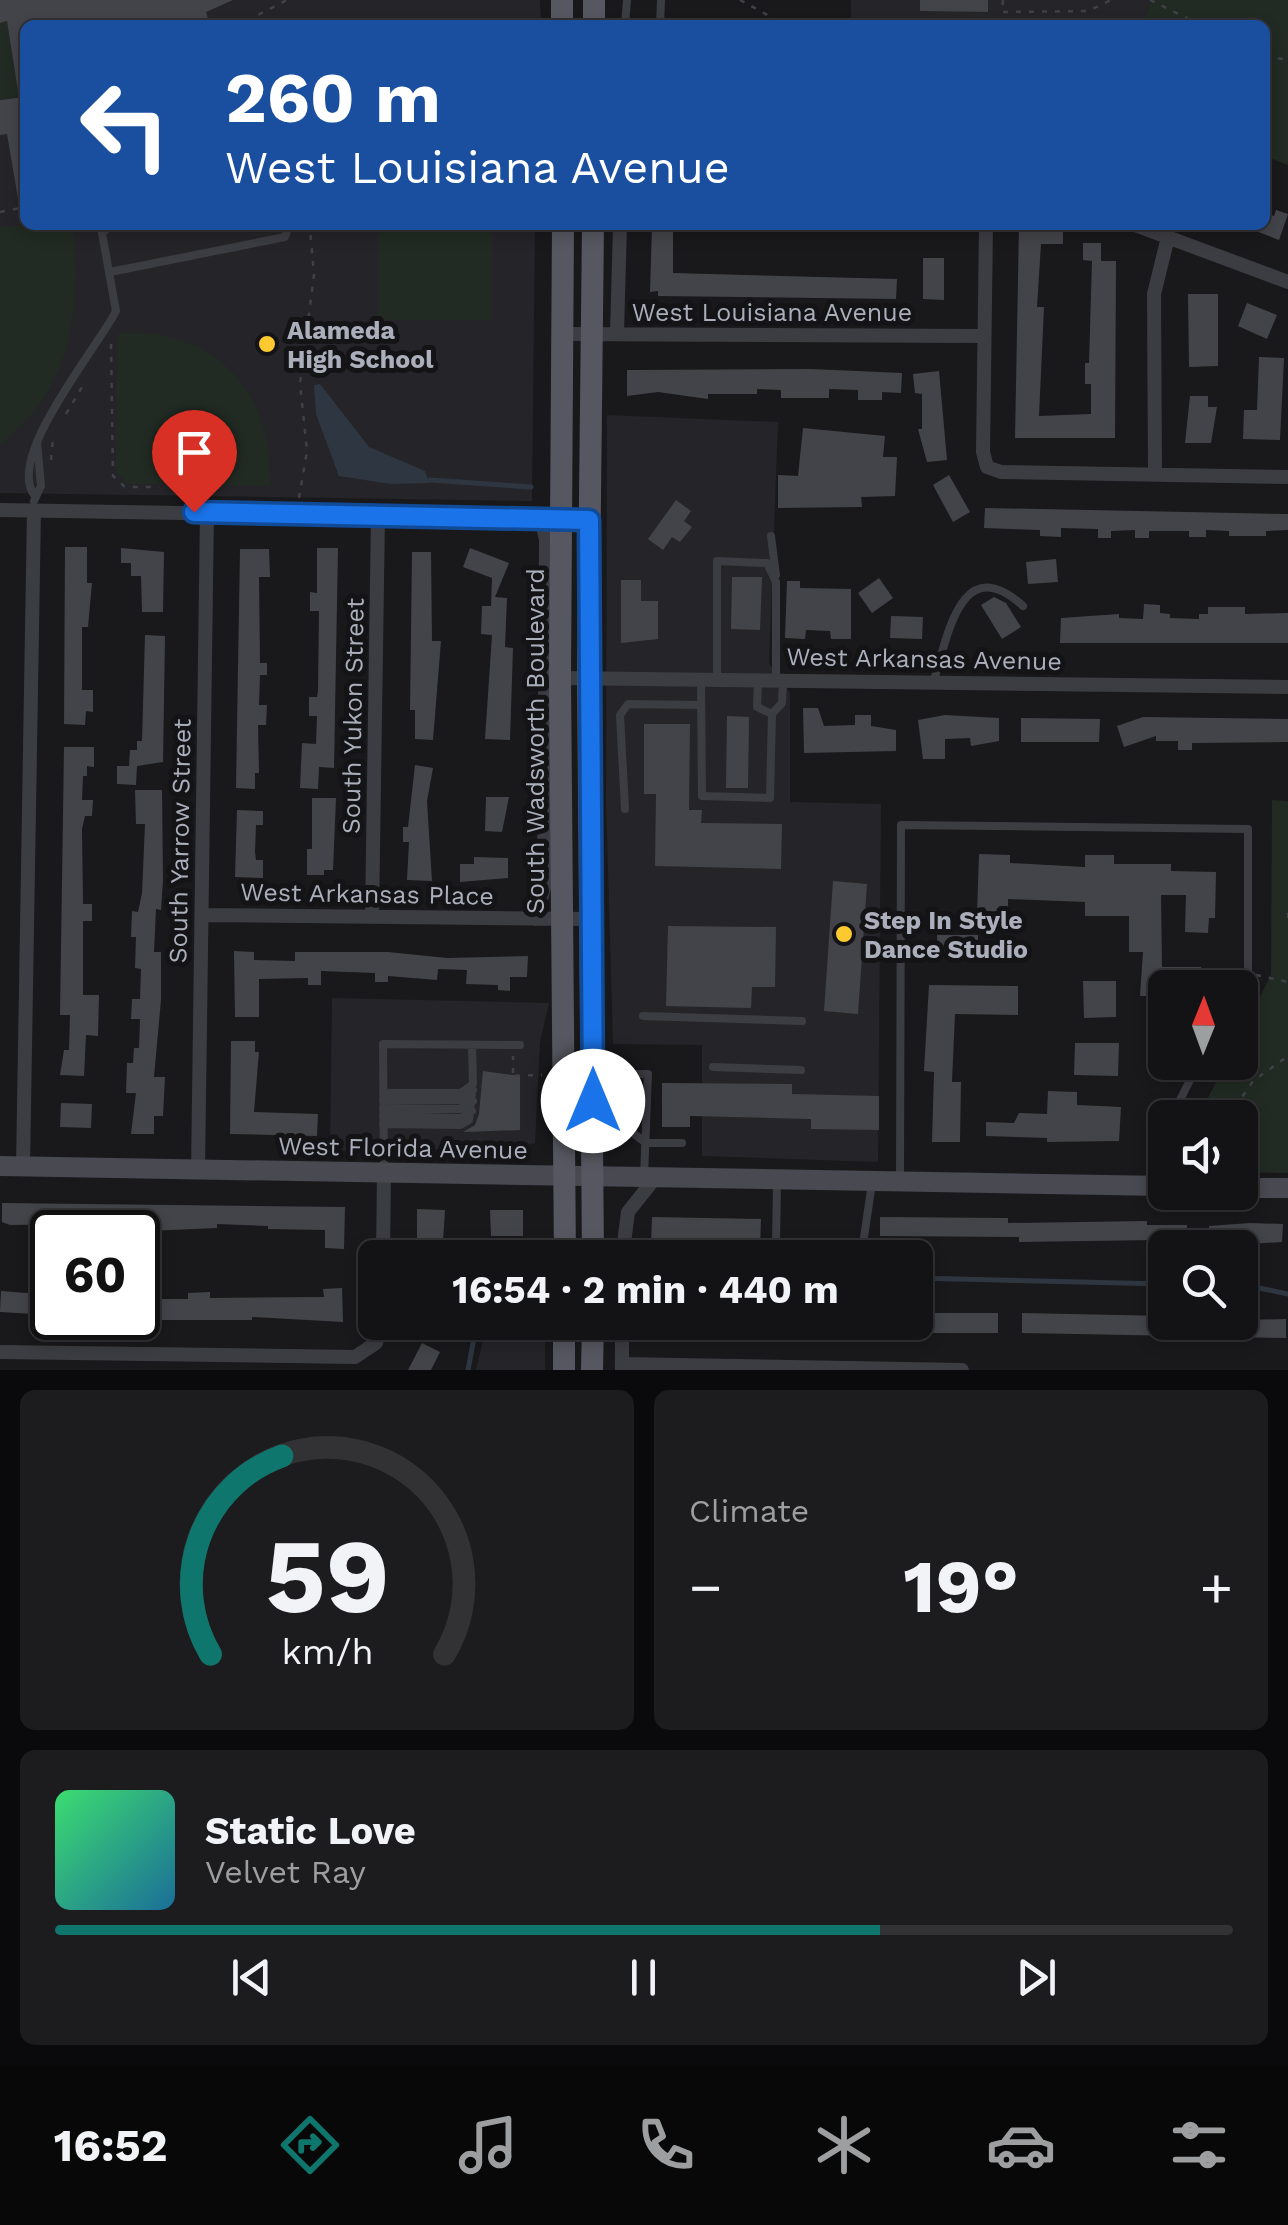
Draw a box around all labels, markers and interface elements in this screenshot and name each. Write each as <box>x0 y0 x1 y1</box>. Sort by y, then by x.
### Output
text: 260 m <box>225 57 441 139</box>
icon: left <box>60 60 190 190</box>
text: West Louisiana Avenue <box>225 141 730 194</box>
street label: West Louisiana Avenue <box>632 298 912 327</box>
place label: Alameda High School <box>287 316 434 374</box>
marker: Alameda High School <box>256 333 278 355</box>
pin <box>152 410 237 513</box>
icon: arrive <box>167 425 222 480</box>
street label: South Wadsworth Boulevard <box>521 568 550 914</box>
street label: South Yukon Street <box>336 597 370 834</box>
street label: West Arkansas Avenue <box>786 642 1062 676</box>
street label: South Yarrow Street <box>163 718 197 964</box>
street label: West Arkansas Place <box>240 877 494 911</box>
place label: Step In Style Dance Studio <box>864 906 1028 964</box>
marker: Step In Style Dance Studio <box>833 923 855 945</box>
north arrow <box>1148 970 1258 1080</box>
map controls <box>1148 970 1258 1340</box>
position arrow <box>541 1049 645 1153</box>
button: sound <box>1148 1100 1258 1210</box>
street label: West Florida Avenue <box>278 1131 528 1165</box>
speed limit sign: 60 <box>30 1210 160 1340</box>
button: search <box>1148 1230 1258 1340</box>
text: 16:54 · 2 min · 440 m <box>452 1268 839 1312</box>
text: Climate <box>689 1492 809 1530</box>
text: 59 <box>265 1515 389 1637</box>
text: 19° <box>903 1542 1019 1630</box>
text: − <box>689 1555 722 1619</box>
text: + <box>1200 1555 1233 1619</box>
text: km/h <box>281 1631 373 1673</box>
text: Static Love <box>205 1809 416 1853</box>
text: Velvet Ray <box>205 1853 366 1891</box>
icon: previous <box>224 1950 279 2005</box>
icon: pause <box>616 1950 671 2005</box>
icon: next <box>1009 1950 1064 2005</box>
icon: directions <box>275 2110 345 2180</box>
icon: music <box>453 2110 523 2180</box>
icon: phone <box>631 2110 701 2180</box>
icon: climate <box>809 2110 879 2180</box>
icon: car <box>986 2110 1056 2180</box>
icon: filters <box>1164 2110 1234 2180</box>
text: 16:52 <box>54 2119 168 2172</box>

